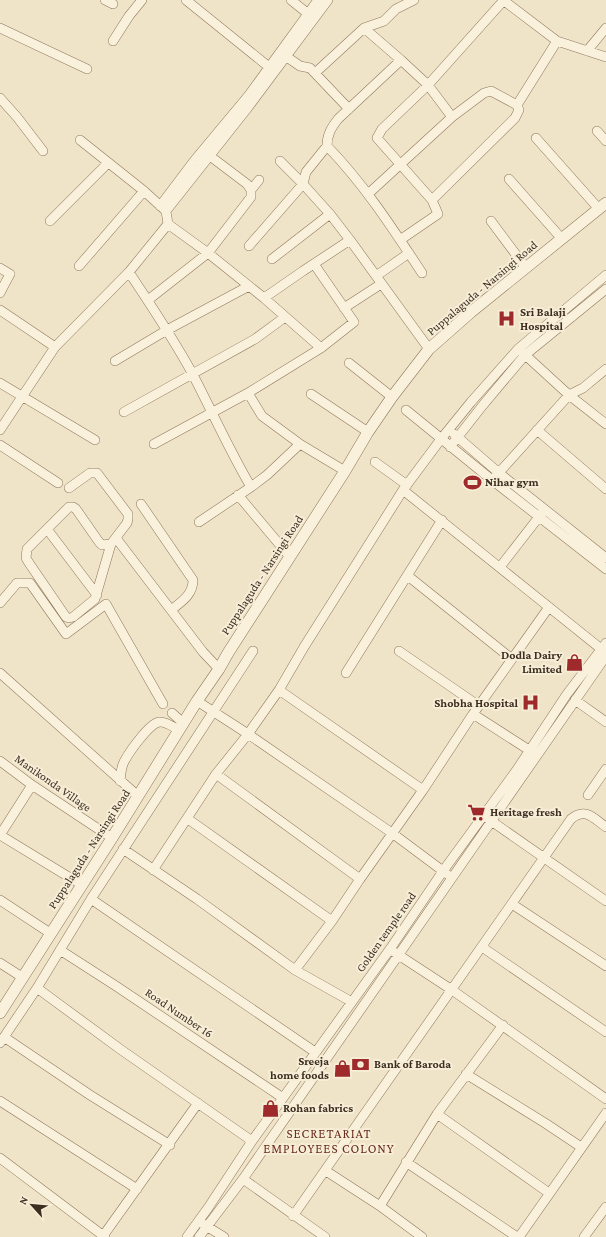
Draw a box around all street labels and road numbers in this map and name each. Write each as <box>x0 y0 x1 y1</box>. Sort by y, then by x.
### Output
street label: Puppalaguda - Narsingi Road <box>424 237 540 338</box>
street label: Puppalaguda - Narsingi Road <box>218 512 306 637</box>
street label: Manikonda Village <box>12 751 94 815</box>
street label: Puppalaguda - Narsingi Road <box>45 786 133 911</box>
street label: Golden temple road <box>353 889 419 975</box>
street label: Road Number 16 <box>143 985 215 1041</box>

